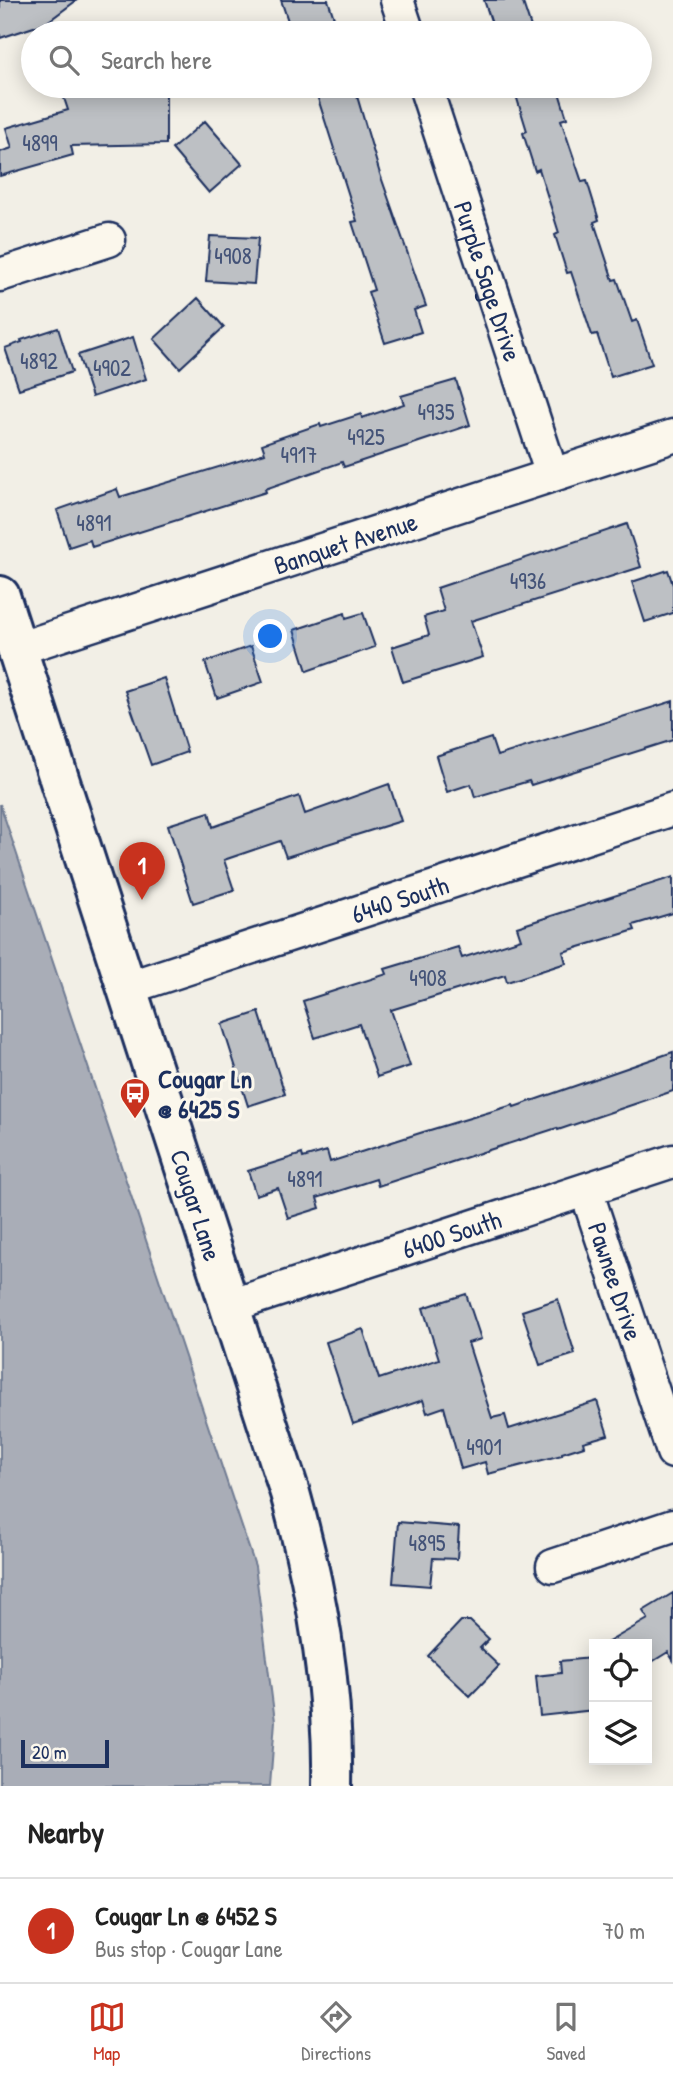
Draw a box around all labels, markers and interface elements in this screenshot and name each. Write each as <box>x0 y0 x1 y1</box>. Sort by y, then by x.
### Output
search box <box>21 21 652 98</box>
icon: search <box>45 41 83 79</box>
text: Search here <box>101 42 212 77</box>
house number: 4899 <box>22 127 58 158</box>
street label: Purple Sage Drive <box>446 196 531 365</box>
house number: 4908 <box>214 240 252 271</box>
house number: 4892 <box>20 345 58 376</box>
house number: 4902 <box>93 352 131 383</box>
house number: 4935 <box>417 396 455 427</box>
house number: 4925 <box>347 421 385 452</box>
house number: 4917 <box>281 439 317 470</box>
street label: Banquet Avenue <box>269 503 421 582</box>
house number: 4891 <box>76 507 112 538</box>
house number: 4936 <box>510 565 546 596</box>
your location <box>253 619 287 653</box>
pin: 1 <box>119 842 165 900</box>
street label: 6440 South <box>347 866 453 931</box>
house number: 4908 <box>409 962 447 993</box>
place label: Cougar Ln @ 6425 S <box>158 1061 252 1126</box>
bus stop icon: Cougar Ln @ 6425 S <box>118 1076 152 1120</box>
street label: Cougar Lane <box>163 1145 231 1265</box>
house number: 4891 <box>287 1163 323 1194</box>
street label: 6400 South <box>397 1201 505 1266</box>
street label: Pawnee Drive <box>580 1218 652 1345</box>
house number: 4901 <box>466 1431 502 1462</box>
house number: 4895 <box>409 1527 446 1558</box>
map controls <box>589 1639 652 1765</box>
button: locate <box>589 1639 652 1702</box>
button: layers <box>589 1702 652 1765</box>
scale bar <box>21 1737 108 1769</box>
text: 20 m <box>32 1739 67 1765</box>
text: Nearby <box>28 1812 104 1852</box>
text: Cougar Ln @ 6452 S <box>95 1898 277 1933</box>
text: 1 <box>47 1915 55 1946</box>
text: 70 m <box>602 1915 645 1946</box>
text: Bus stop · Cougar Lane <box>95 1933 283 1964</box>
tab: Map <box>88 1998 126 2066</box>
tab: Directions <box>301 1998 371 2066</box>
tab: Saved <box>547 1998 585 2066</box>

